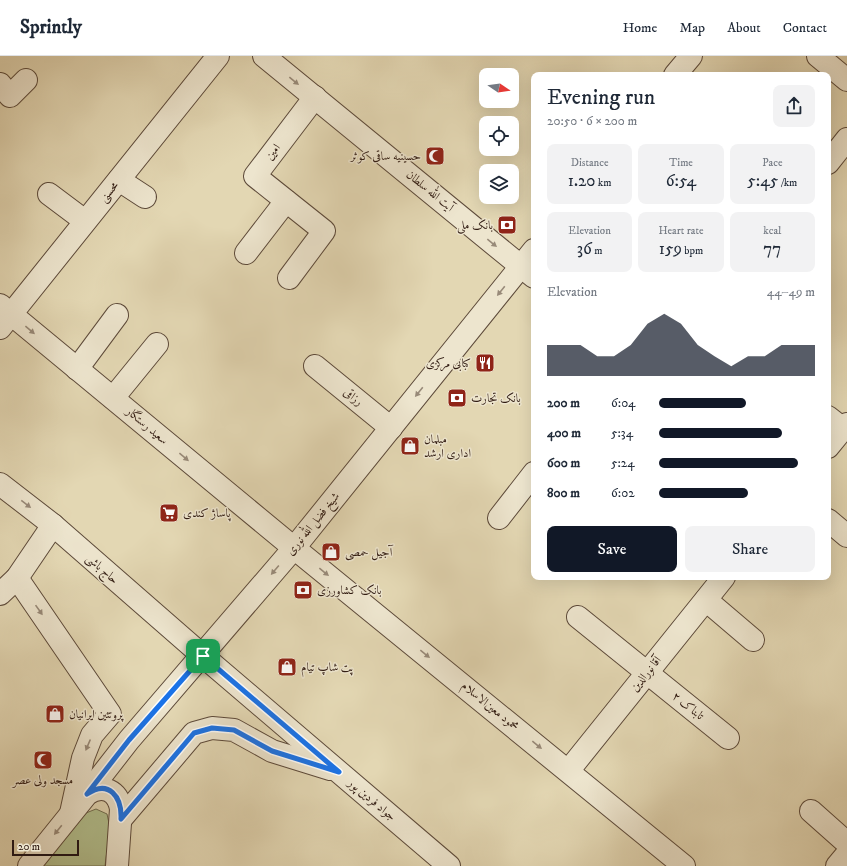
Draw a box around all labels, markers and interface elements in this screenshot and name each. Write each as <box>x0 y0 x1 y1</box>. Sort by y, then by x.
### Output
text: Sprintly <box>20 16 82 39</box>
text: Home <box>623 19 657 37</box>
text: Map <box>679 19 705 37</box>
text: About <box>727 19 761 37</box>
text: Contact <box>783 19 827 37</box>
north arrow <box>479 68 519 108</box>
map controls <box>479 68 519 204</box>
one-way arrow <box>289 76 300 85</box>
text: Evening run <box>547 84 655 111</box>
button: share <box>773 85 815 127</box>
text: 20:50 · 6 × 200 m <box>547 113 637 129</box>
button: locate <box>479 116 519 156</box>
street label: امین <box>262 141 284 163</box>
mosque icon: حسینیه ساقی کوثر <box>424 145 446 167</box>
place label: حسینیه ساقی کوثر <box>348 149 421 164</box>
text: Distance <box>571 156 609 170</box>
text: Time <box>669 156 693 170</box>
text: Pace <box>762 156 783 170</box>
button: layers <box>479 164 519 204</box>
street label: آیت الله سلطان <box>403 165 460 216</box>
text: 1.20 <box>568 170 596 192</box>
text: 6:54 <box>666 170 696 192</box>
text: 5:45 <box>747 170 778 192</box>
text: km <box>596 176 612 190</box>
text: /km <box>778 176 797 190</box>
street label: محسنی <box>96 178 123 206</box>
bank icon: بانک ملی <box>496 214 518 236</box>
place label: بانک ملی <box>457 218 493 234</box>
text: Elevation <box>568 224 611 238</box>
text: Heart rate <box>658 224 704 238</box>
text: kcal <box>763 224 781 238</box>
one-way arrow <box>487 238 498 247</box>
text: 36 <box>577 238 592 260</box>
text: 159 <box>659 238 682 260</box>
text: 77 <box>763 238 781 260</box>
text: m <box>592 244 603 258</box>
text: bpm <box>682 244 703 258</box>
text: Elevation <box>547 284 597 300</box>
text: 44–49 m <box>767 284 815 300</box>
one-way arrow <box>496 286 505 297</box>
one-way arrow <box>25 325 35 334</box>
restaurant icon: کبابی مرکزی <box>474 352 496 374</box>
place label: کبابی مرکزی <box>426 356 471 372</box>
street label: رزاقی <box>340 385 366 409</box>
one-way arrow <box>415 387 423 398</box>
bank icon: بانک تجارت <box>446 387 468 409</box>
place label: بانک تجارت <box>471 391 521 406</box>
text: 200 m <box>547 395 580 411</box>
text: 6:04 <box>611 395 636 411</box>
street label: سعید رستگار <box>122 403 172 448</box>
text: 400 m <box>547 425 581 441</box>
text: 5:34 <box>611 425 633 441</box>
place label: مبلمان اداری ارشد <box>424 432 471 461</box>
shop icon: مبلمان اداری ارشد <box>399 435 421 457</box>
one-way arrow <box>179 453 190 462</box>
text: 600 m <box>547 455 580 471</box>
text: 5:24 <box>611 455 635 471</box>
text: 800 m <box>547 485 580 501</box>
text: 6:02 <box>611 485 635 501</box>
street label: شیخ فضل الله نوری <box>281 487 345 560</box>
one-way arrow <box>21 500 32 509</box>
supermarket icon: پاساژ کندی <box>158 502 180 524</box>
place label: پاساژ کندی <box>183 506 231 522</box>
button: Save <box>547 526 677 572</box>
button: Share <box>685 526 815 572</box>
shop icon: آجیل حمصی <box>320 541 342 563</box>
place label: آجیل حمصی <box>345 544 394 561</box>
street label: حاج باشی <box>81 551 121 590</box>
one-way arrow <box>271 564 280 575</box>
one-way arrow <box>319 568 330 577</box>
bank icon: بانک کشاورزی <box>292 579 314 601</box>
place label: بانک کشاورزی <box>317 583 381 598</box>
one-way arrow <box>35 605 43 616</box>
pin <box>186 639 220 673</box>
icon: arrive <box>192 645 214 667</box>
one-way arrow <box>420 650 431 659</box>
street label: آقا نورالدین <box>626 652 666 695</box>
shop icon: پت شاپ تیام <box>276 656 298 678</box>
place label: پت شاپ تیام <box>301 660 354 678</box>
street label: محمود معین‌الاسلام <box>456 678 522 736</box>
street label: تابناک ۲ <box>669 689 708 724</box>
shop icon: پروتئین ایرانیان <box>44 703 66 725</box>
place label: پروتئین ایرانیان <box>69 707 125 722</box>
one-way arrow <box>85 740 91 751</box>
one-way arrow <box>532 740 542 749</box>
mosque icon: مسجد ولی عصر <box>32 749 54 771</box>
place label: مسجد ولی عصر <box>11 773 73 788</box>
street label: جواد فردین پور <box>344 775 399 825</box>
one-way arrow <box>53 824 62 835</box>
scale bar <box>12 838 79 857</box>
text: 20 m <box>18 840 40 854</box>

